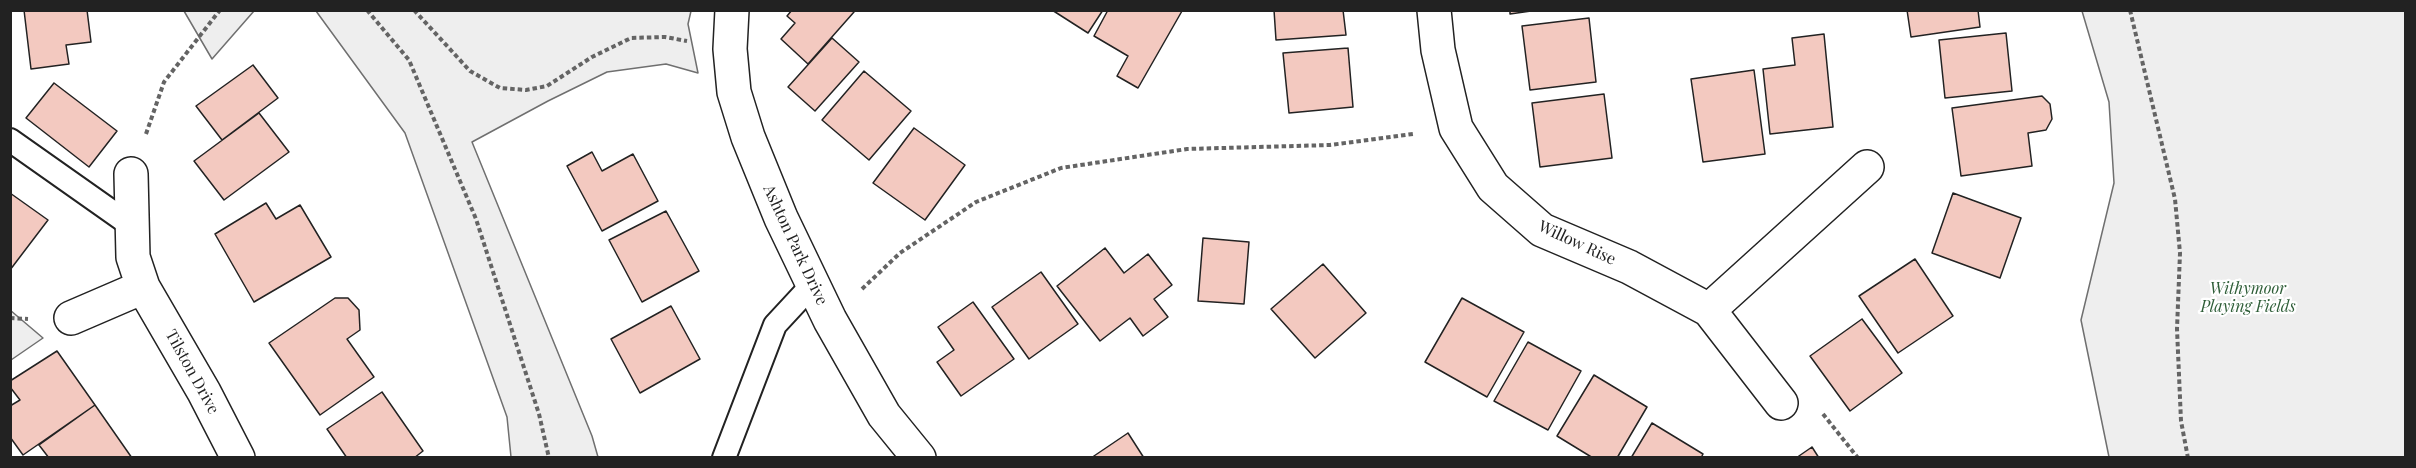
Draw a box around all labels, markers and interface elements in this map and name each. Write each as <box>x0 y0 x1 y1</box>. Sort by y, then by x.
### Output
street label: Ashton Park Drive <box>759 182 831 308</box>
street label: Willow Rise <box>1535 217 1619 269</box>
park label: Withymoor Playing Fields <box>2200 279 2296 317</box>
street label: Tilston Drive <box>161 326 223 418</box>

